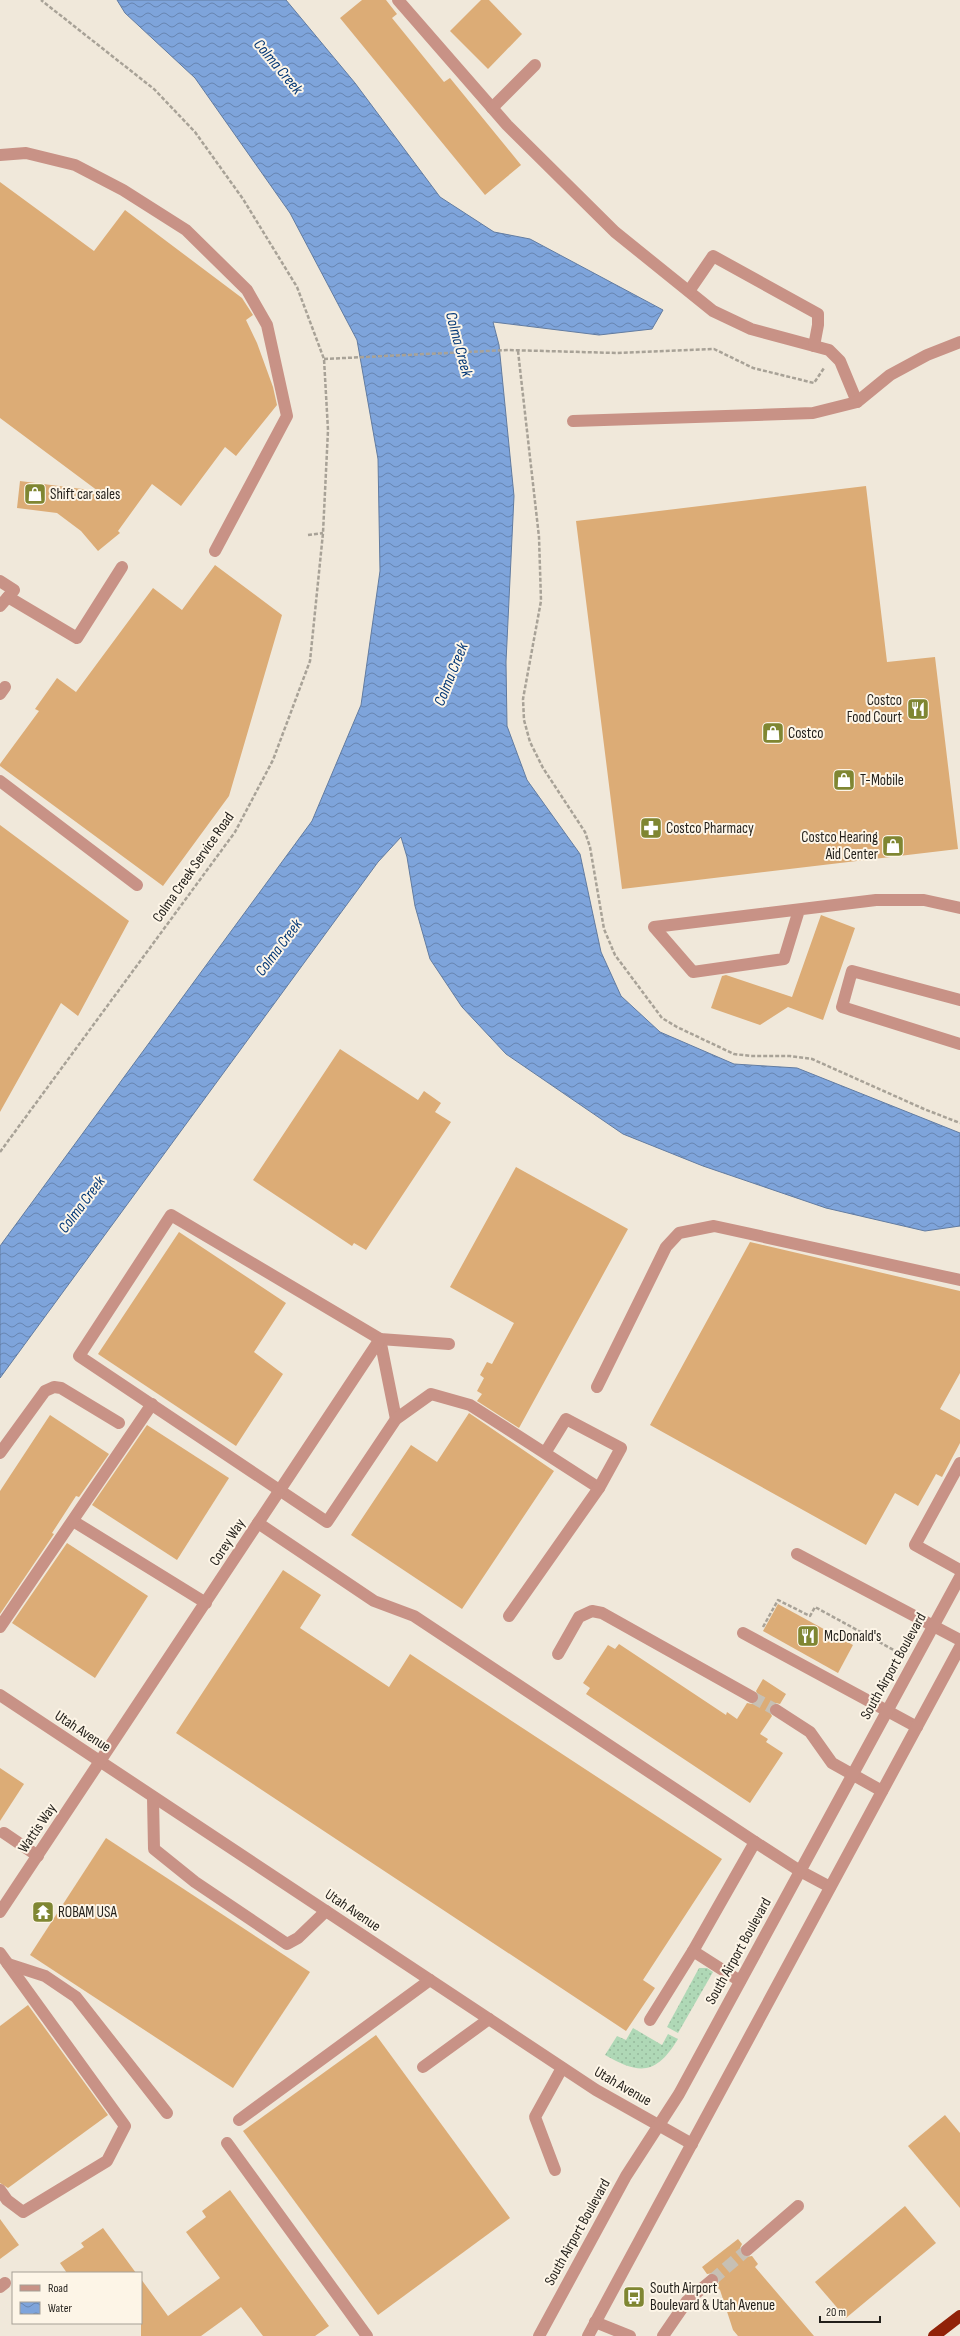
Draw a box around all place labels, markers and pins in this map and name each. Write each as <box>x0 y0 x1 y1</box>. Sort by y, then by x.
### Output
shop icon: Shift car sales <box>22 481 48 507</box>
place label: Shift car sales <box>50 485 121 504</box>
place label: Costco Food Court <box>847 691 902 727</box>
restaurant icon: Costco Food Court <box>905 696 931 722</box>
shop icon: Costco <box>760 720 786 746</box>
place label: Costco <box>788 724 823 743</box>
shop icon: T-Mobile <box>831 767 857 793</box>
place label: T-Mobile <box>860 771 904 790</box>
pharmacy icon: Costco Pharmacy <box>638 815 664 841</box>
place label: Costco Pharmacy <box>666 819 754 838</box>
place label: Costco Hearing Aid Center <box>801 828 879 864</box>
shop icon: Costco Hearing Aid Center <box>880 833 906 859</box>
restaurant icon: McDonald's <box>795 1623 821 1649</box>
place label: McDonald's <box>824 1627 882 1646</box>
temple icon: ROBAM USA <box>30 1899 56 1925</box>
place label: ROBAM USA <box>58 1903 117 1922</box>
place label: South Airport Boulevard & Utah Avenue <box>650 2279 775 2315</box>
bus stop icon: South Airport Boulevard & Utah Avenue <box>621 2284 647 2310</box>

